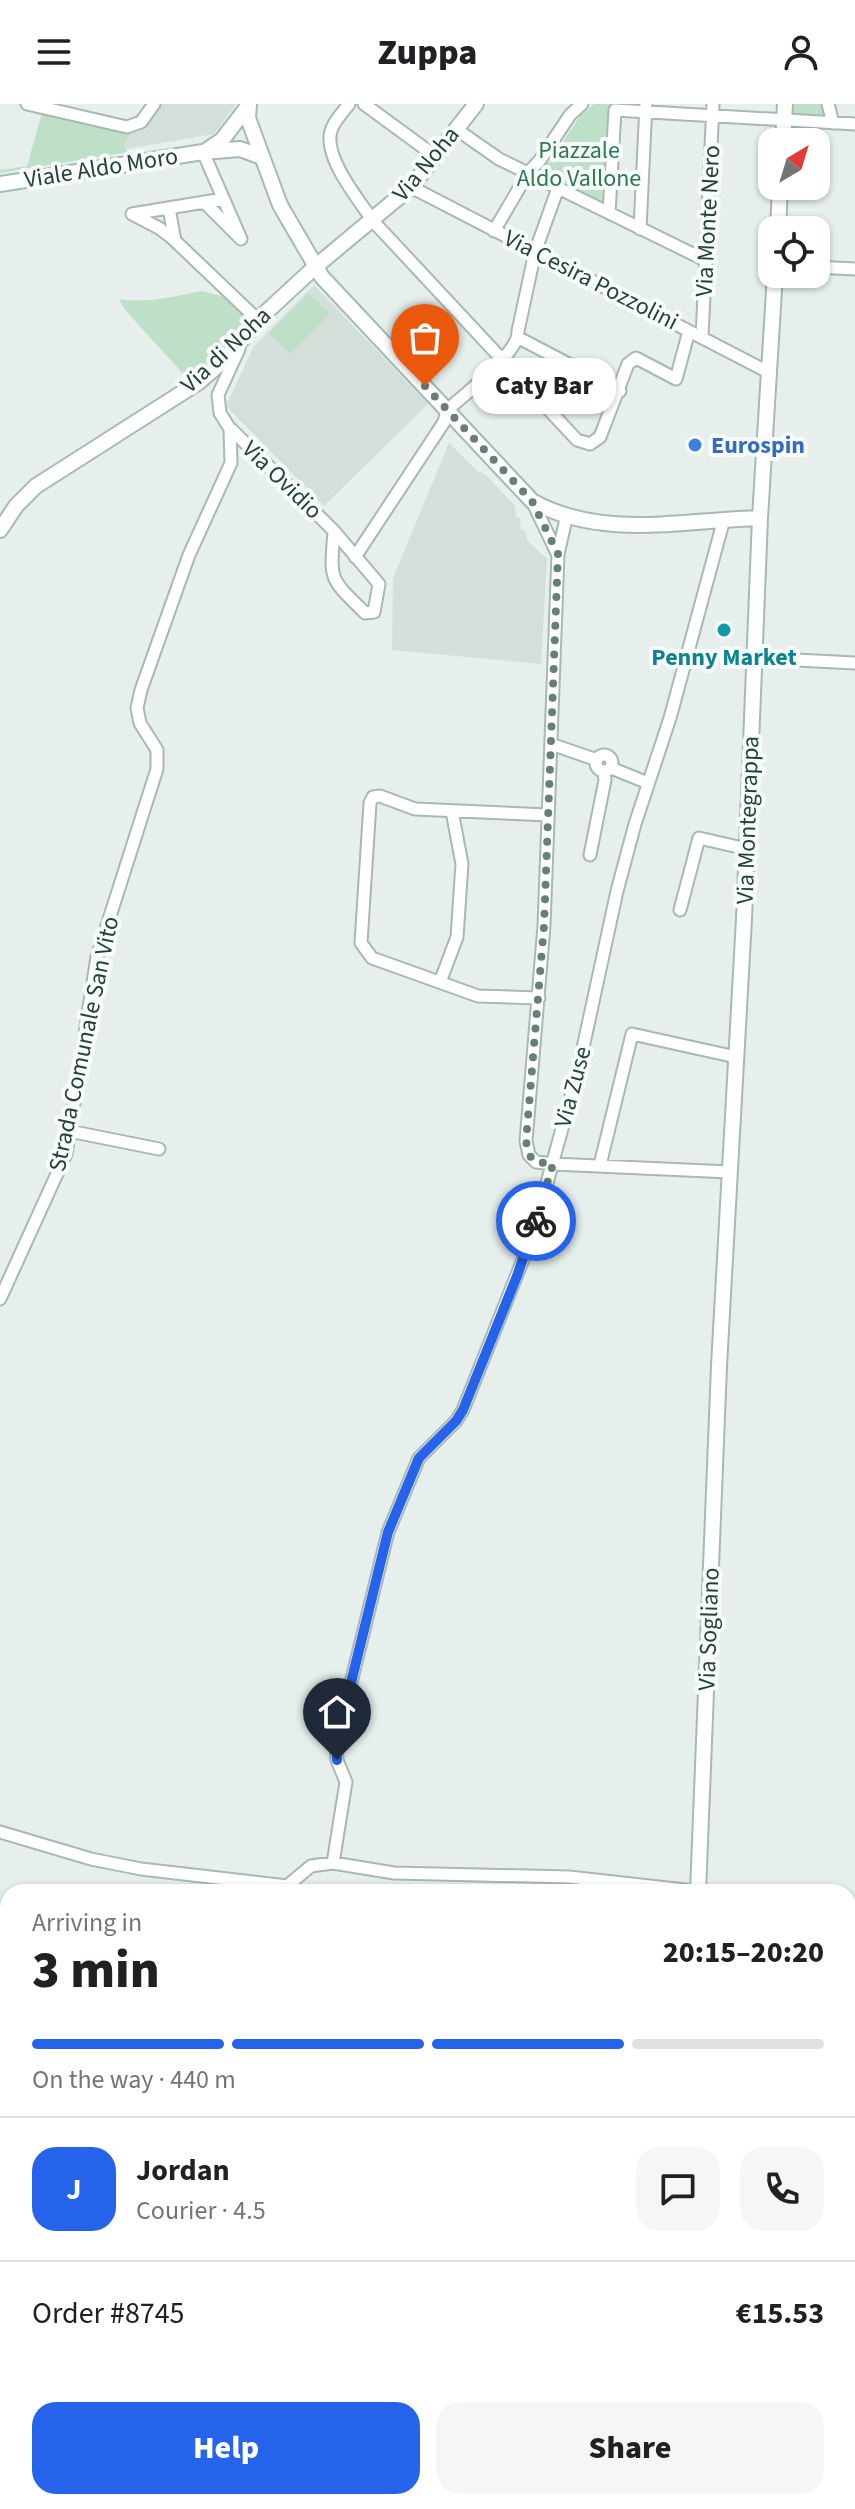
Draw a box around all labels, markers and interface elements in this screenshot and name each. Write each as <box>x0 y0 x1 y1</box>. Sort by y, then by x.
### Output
text: Zuppa <box>378 27 477 78</box>
icon: menu <box>32 30 76 74</box>
icon: person <box>779 30 823 74</box>
street label: Via Noha <box>384 119 468 209</box>
north arrow <box>758 128 830 200</box>
map controls <box>758 128 830 288</box>
park label: Piazzale Aldo Vallone <box>517 133 641 196</box>
street label: Viale Aldo Moro <box>22 139 180 197</box>
street label: Via Monte Nero <box>687 144 729 298</box>
button: locate <box>758 216 830 288</box>
street label: Via Cesira Pozzolini <box>498 221 684 339</box>
street label: Via di Noha <box>173 299 279 401</box>
pin <box>391 304 459 386</box>
icon: bag <box>403 316 447 360</box>
callout: Caty Bar <box>473 358 617 414</box>
text: Caty Bar <box>495 367 593 404</box>
place label: Eurospin <box>711 428 805 463</box>
street label: Via Ovidio <box>234 433 330 527</box>
marker: Eurospin <box>686 436 704 454</box>
marker: Penny Market <box>715 621 733 639</box>
place label: Penny Market <box>651 640 797 675</box>
street label: Via Montegrappa <box>728 735 768 905</box>
street label: Strada Comunale San Vito <box>40 913 128 1175</box>
street label: Via Zuse <box>545 1043 601 1131</box>
courier <box>496 1181 576 1261</box>
icon: bike <box>514 1199 558 1243</box>
street label: Via Sogliano <box>689 1567 729 1691</box>
pin <box>303 1678 371 1760</box>
icon: home <box>315 1690 359 1734</box>
text: Arriving in <box>32 1904 142 1941</box>
text: 20:15–20:20 <box>663 1931 824 1974</box>
text: 3 min <box>32 1934 160 2008</box>
text: On the way · 440 m <box>32 2061 236 2098</box>
button: chat <box>636 2147 720 2231</box>
button: phone <box>740 2147 824 2231</box>
text: Jordan <box>136 2149 230 2192</box>
text: J <box>66 2168 82 2211</box>
text: Courier · 4.5 <box>136 2192 266 2229</box>
text: Order #8745 <box>32 2292 185 2335</box>
text: €15.53 <box>736 2292 824 2335</box>
button: Help <box>32 2402 420 2494</box>
button: Share <box>436 2402 824 2494</box>

